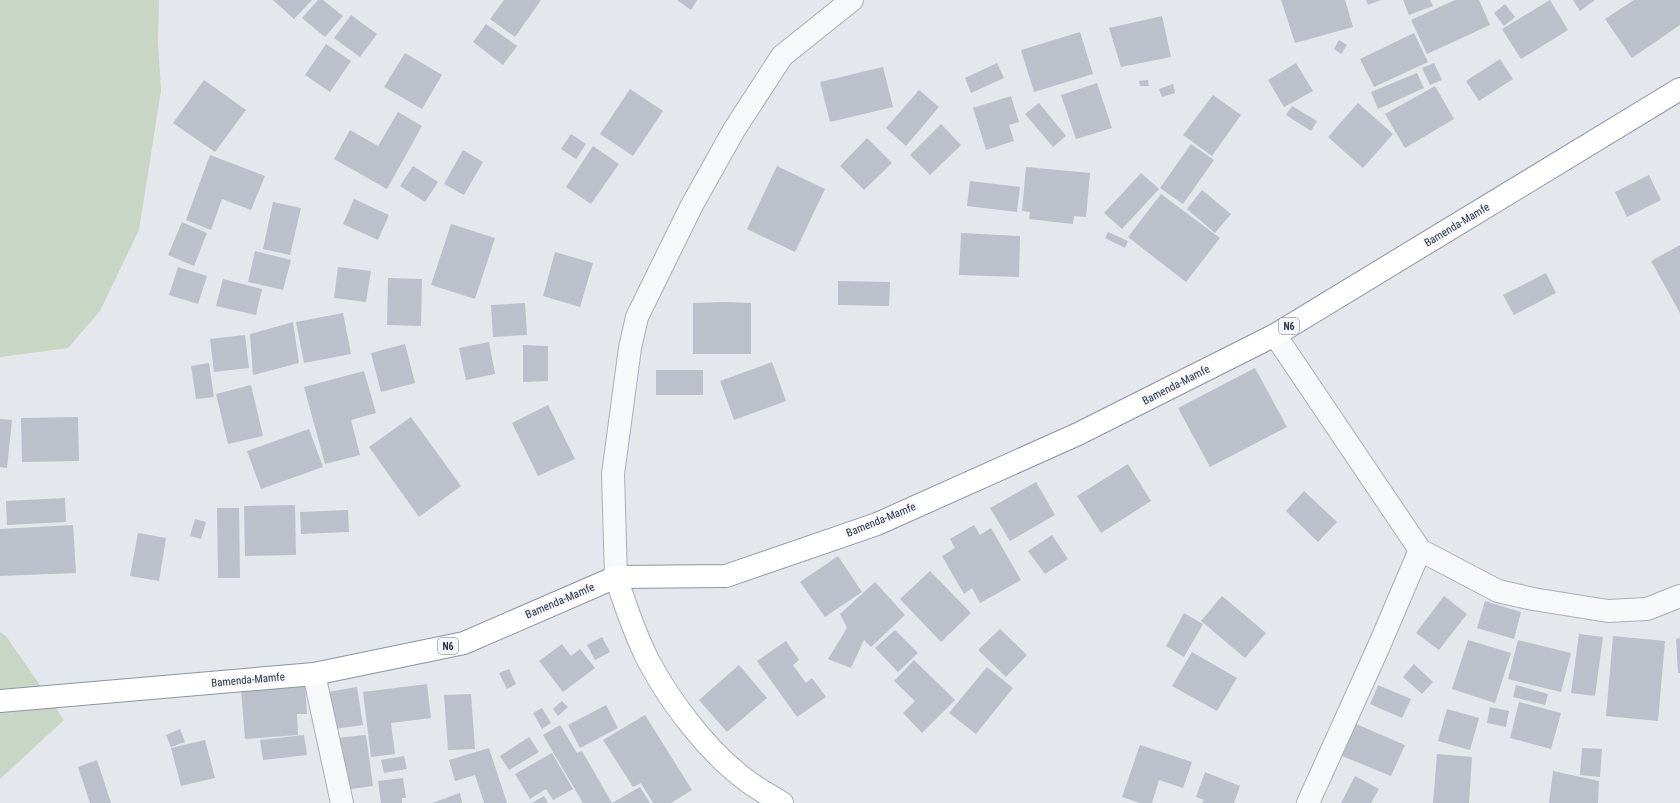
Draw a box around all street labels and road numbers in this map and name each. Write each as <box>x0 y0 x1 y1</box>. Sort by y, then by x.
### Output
street label: Bamenda-Mamfe <box>1422 200 1492 250</box>
road number: N6 <box>1279 318 1299 334</box>
street label: Bamenda-Mamfe <box>1140 362 1212 408</box>
street label: Bamenda-Mamfe <box>844 500 918 540</box>
street label: Bamenda-Mamfe <box>523 581 597 621</box>
road number: N6 <box>438 638 458 654</box>
street label: Bamenda-Mamfe <box>211 670 285 690</box>

